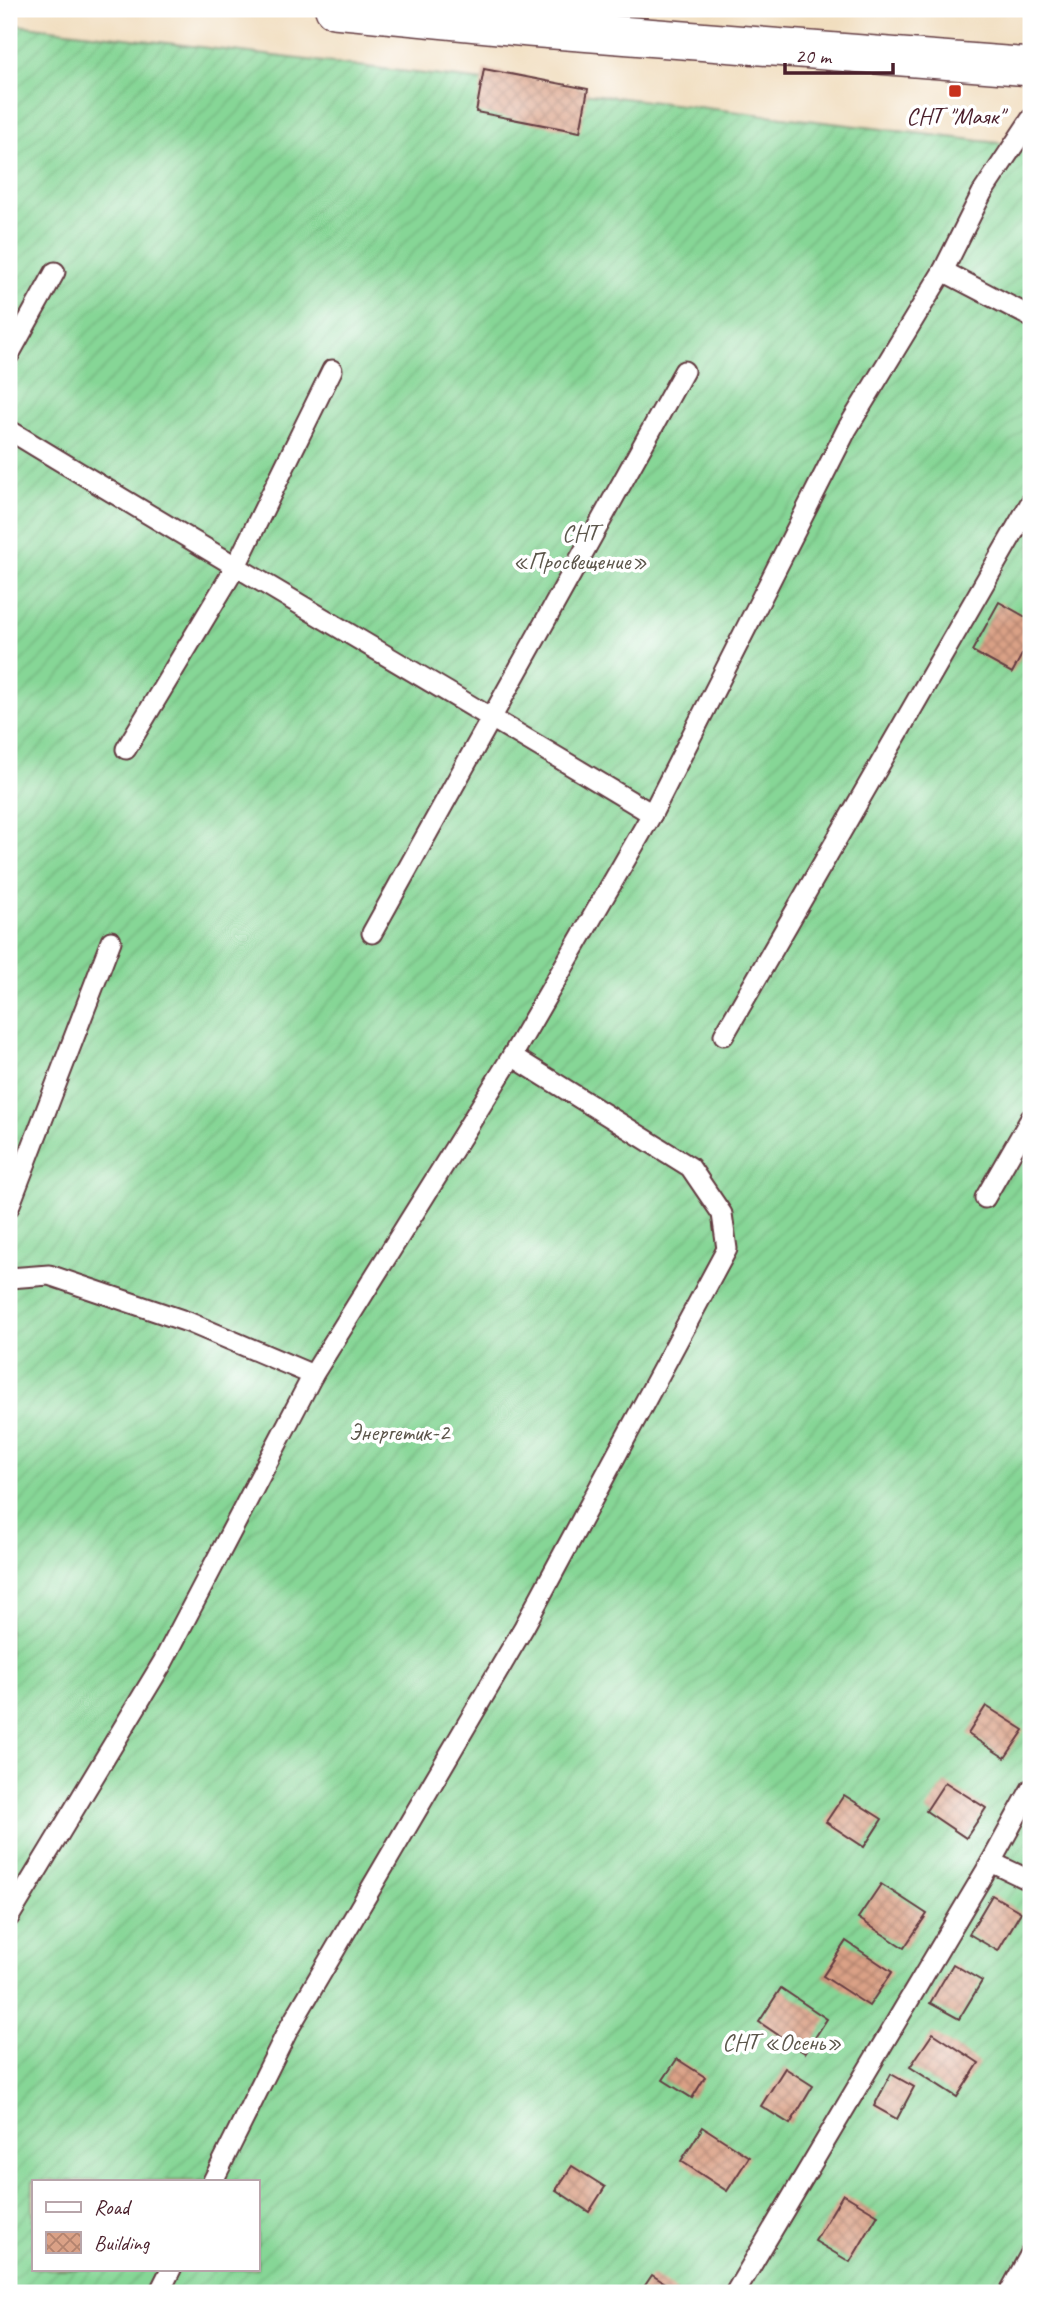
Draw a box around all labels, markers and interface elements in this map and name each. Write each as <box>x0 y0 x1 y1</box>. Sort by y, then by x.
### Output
scale bar <box>785 32 893 76</box>
text: 20 m <box>795 43 833 69</box>
marker: СНТ "Маяк" <box>947 83 963 99</box>
place label: СНТ "Маяк" <box>906 101 1009 131</box>
park label: СНТ «Просвещение» <box>513 518 647 576</box>
park label: Энергетик-2 <box>349 1417 451 1447</box>
park label: СНТ «Осень» <box>722 2027 842 2057</box>
legend <box>32 2180 259 2270</box>
text: Road <box>94 2194 133 2220</box>
text: Building <box>94 2230 151 2256</box>

